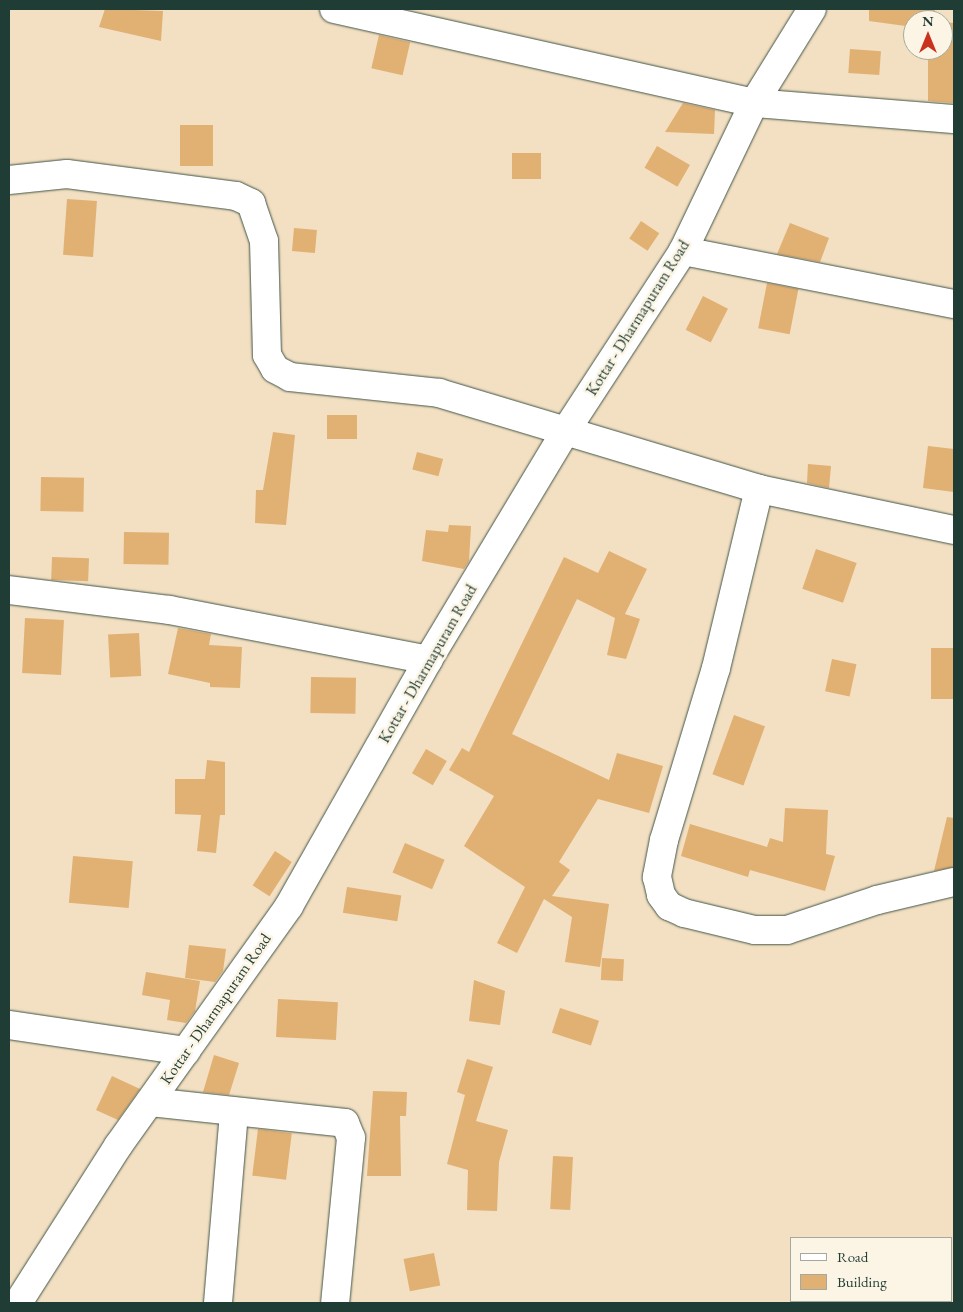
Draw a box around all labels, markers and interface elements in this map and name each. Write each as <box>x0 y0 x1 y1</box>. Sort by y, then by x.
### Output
north arrow <box>903 10 953 60</box>
text: N <box>922 12 934 30</box>
street label: Kottar - Dharmapuram Road <box>582 237 694 399</box>
street label: Kottar - Dharmapuram Road <box>375 581 481 747</box>
street label: Kottar - Dharmapuram Road <box>157 930 275 1088</box>
legend <box>790 1237 953 1302</box>
text: Road <box>837 1247 868 1266</box>
text: Building <box>837 1272 887 1291</box>

